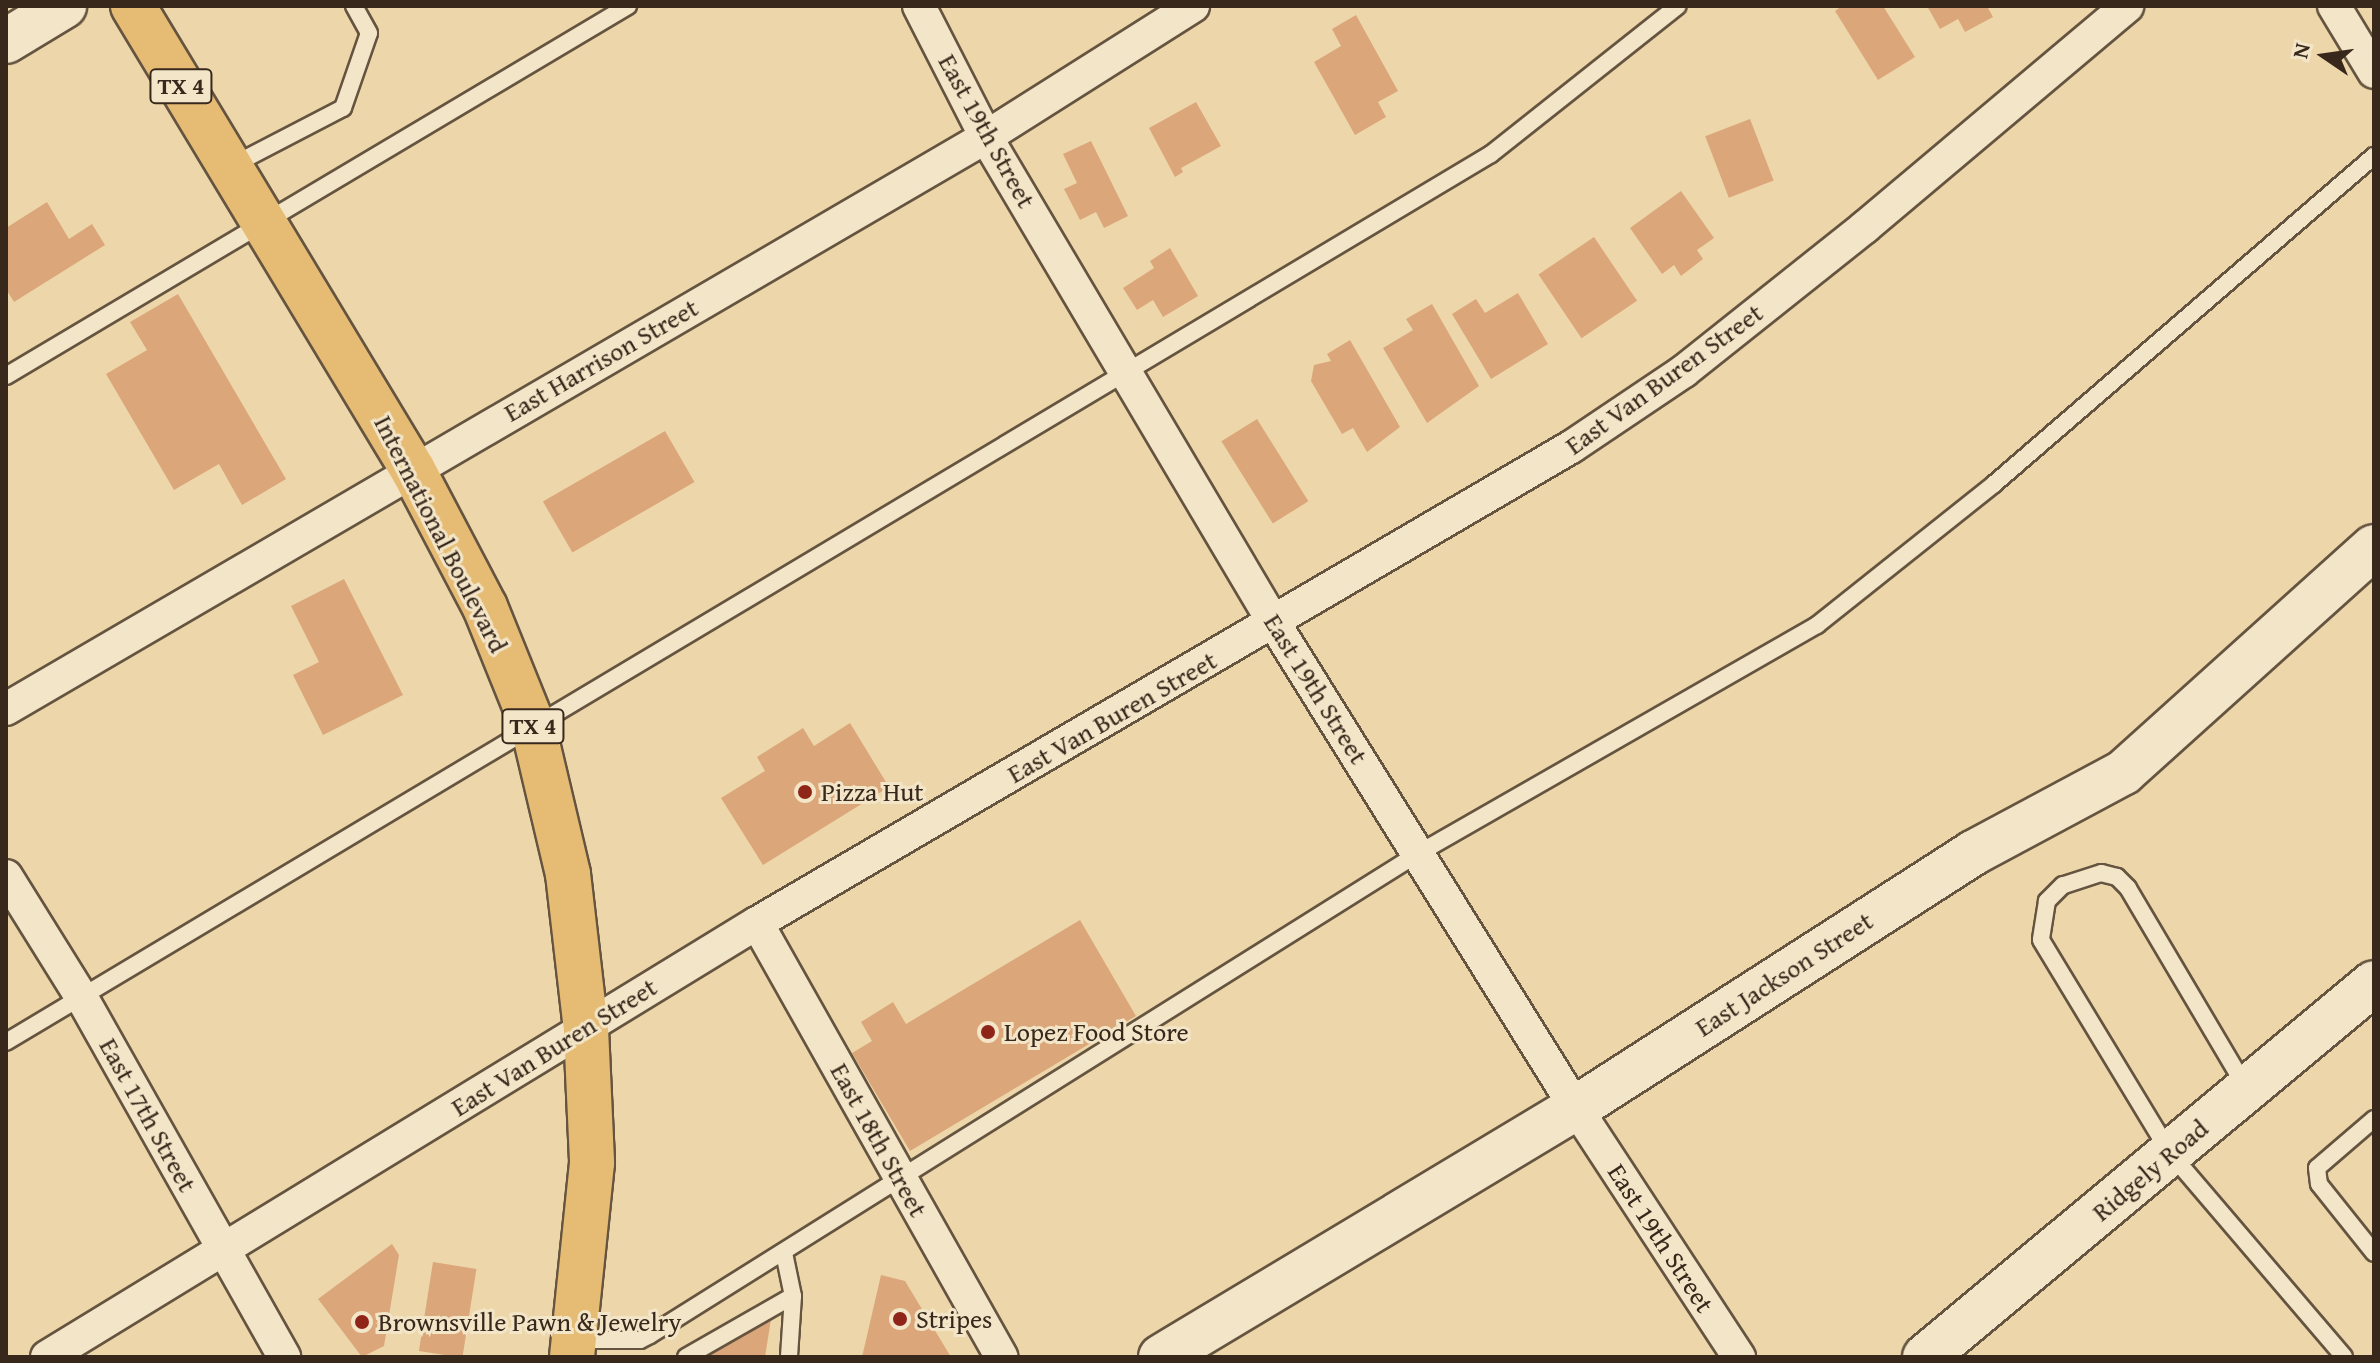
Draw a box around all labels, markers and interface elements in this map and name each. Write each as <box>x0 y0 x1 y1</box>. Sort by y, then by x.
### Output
north arrow <box>2284 16 2364 96</box>
text: N <box>2283 40 2318 61</box>
street label: East 19th Street <box>932 49 1042 213</box>
road number: TX 4 <box>149 66 213 106</box>
street label: East Harrison Street <box>499 292 703 428</box>
street label: East Van Buren Street <box>1559 297 1769 461</box>
street label: International Boulevard <box>368 410 514 658</box>
street label: East 19th Street <box>1257 608 1375 770</box>
street label: East Van Buren Street <box>1002 644 1222 790</box>
road number: TX 4 <box>501 706 565 746</box>
place label: Pizza Hut <box>821 776 924 808</box>
marker: Pizza Hut <box>796 783 814 801</box>
street label: East Jackson Street <box>1689 905 1879 1043</box>
street label: East Van Buren Street <box>446 971 662 1123</box>
place label: Lopez Food Store <box>1004 1016 1189 1048</box>
marker: Lopez Food Store <box>979 1023 997 1041</box>
street label: East 17th Street <box>93 1033 203 1197</box>
street label: East 18th Street <box>824 1058 934 1222</box>
street label: Ridgely Road <box>2086 1113 2214 1227</box>
street label: East 19th Street <box>1601 1158 1721 1318</box>
place label: Stripes <box>916 1303 992 1335</box>
place label: Brownsville Pawn & Jewelry <box>378 1306 682 1338</box>
marker: Stripes <box>891 1310 909 1328</box>
marker: Brownsville Pawn & Jewelry <box>353 1313 371 1331</box>

